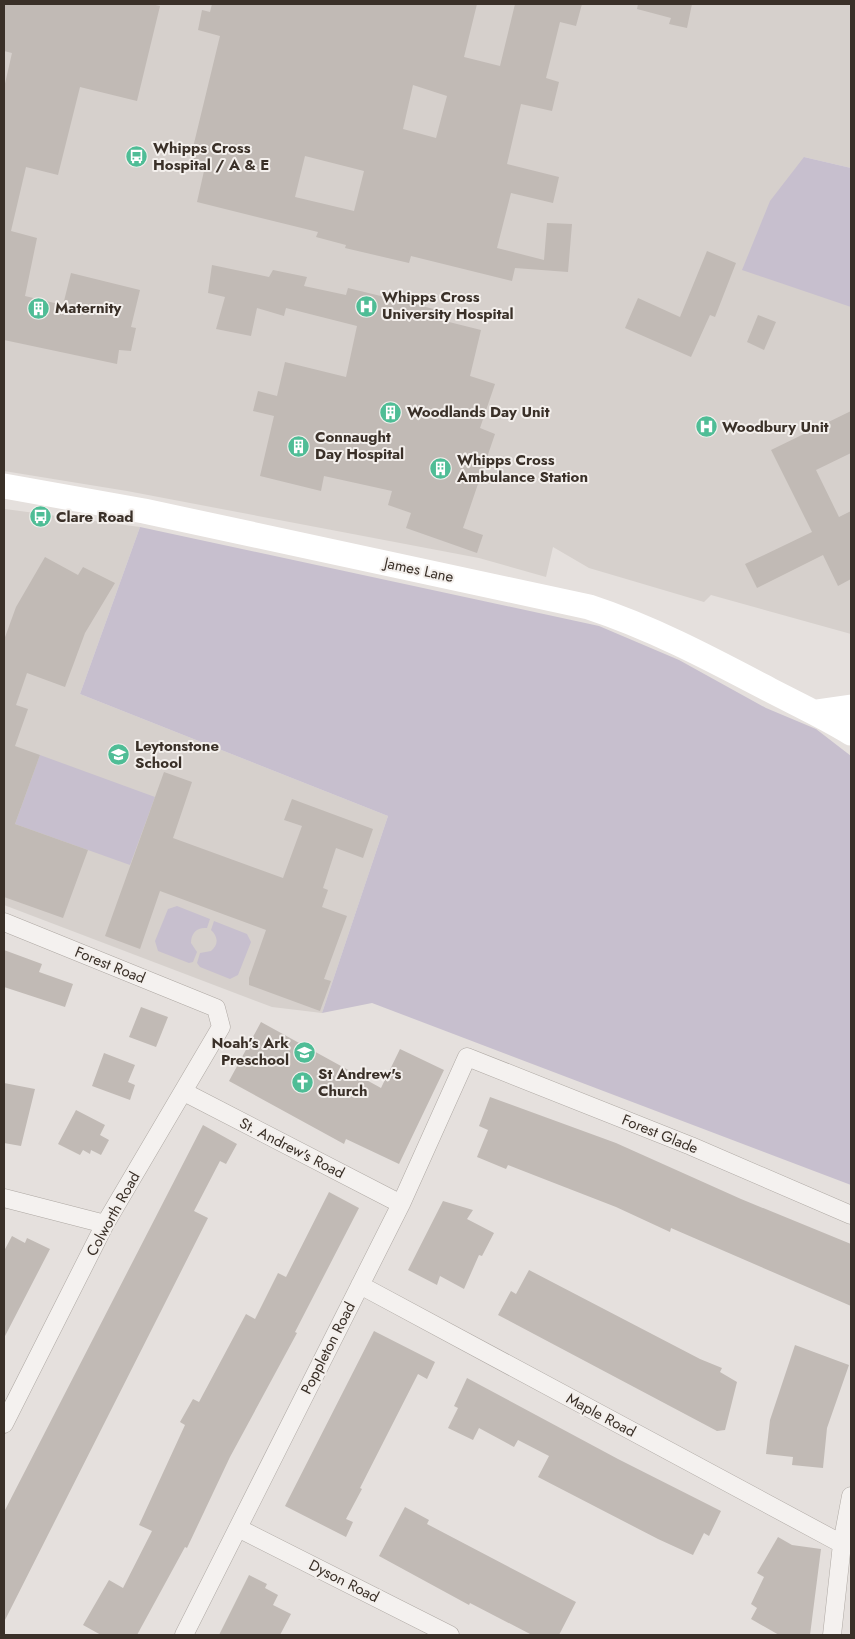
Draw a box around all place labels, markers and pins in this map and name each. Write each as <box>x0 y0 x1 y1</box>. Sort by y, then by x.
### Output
place label: Whipps Cross Hospital / A & E <box>153 137 269 176</box>
bus stop icon: Whipps Cross Hospital / A & E <box>125 145 149 169</box>
place label: Whipps Cross University Hospital <box>382 286 514 325</box>
hospital icon: Whipps Cross University Hospital <box>354 294 378 318</box>
building icon: Maternity <box>27 296 51 320</box>
place label: Maternity <box>55 297 122 319</box>
building icon: Woodlands Day Unit <box>379 400 403 424</box>
place label: Woodlands Day Unit <box>407 401 550 423</box>
hospital icon: Woodbury Unit <box>694 415 718 439</box>
place label: Woodbury Unit <box>722 416 829 438</box>
place label: Connaught Day Hospital <box>315 426 404 465</box>
building icon: Connaught Day Hospital <box>287 434 311 458</box>
place label: Whipps Cross Ambulance Station <box>456 449 588 488</box>
building icon: Whipps Cross Ambulance Station <box>429 457 453 481</box>
bus stop icon: Clare Road <box>28 505 52 529</box>
place label: Clare Road <box>56 506 134 528</box>
place label: Leytonstone School <box>135 735 219 774</box>
school or university icon: Leytonstone School <box>107 743 131 767</box>
place label: Noah’s Ark Preschool <box>211 1032 289 1071</box>
school or university icon: Noah’s Ark Preschool <box>293 1040 317 1064</box>
place label: St Andrew's Church <box>318 1063 401 1102</box>
church icon: St Andrew's Church <box>290 1071 314 1095</box>

